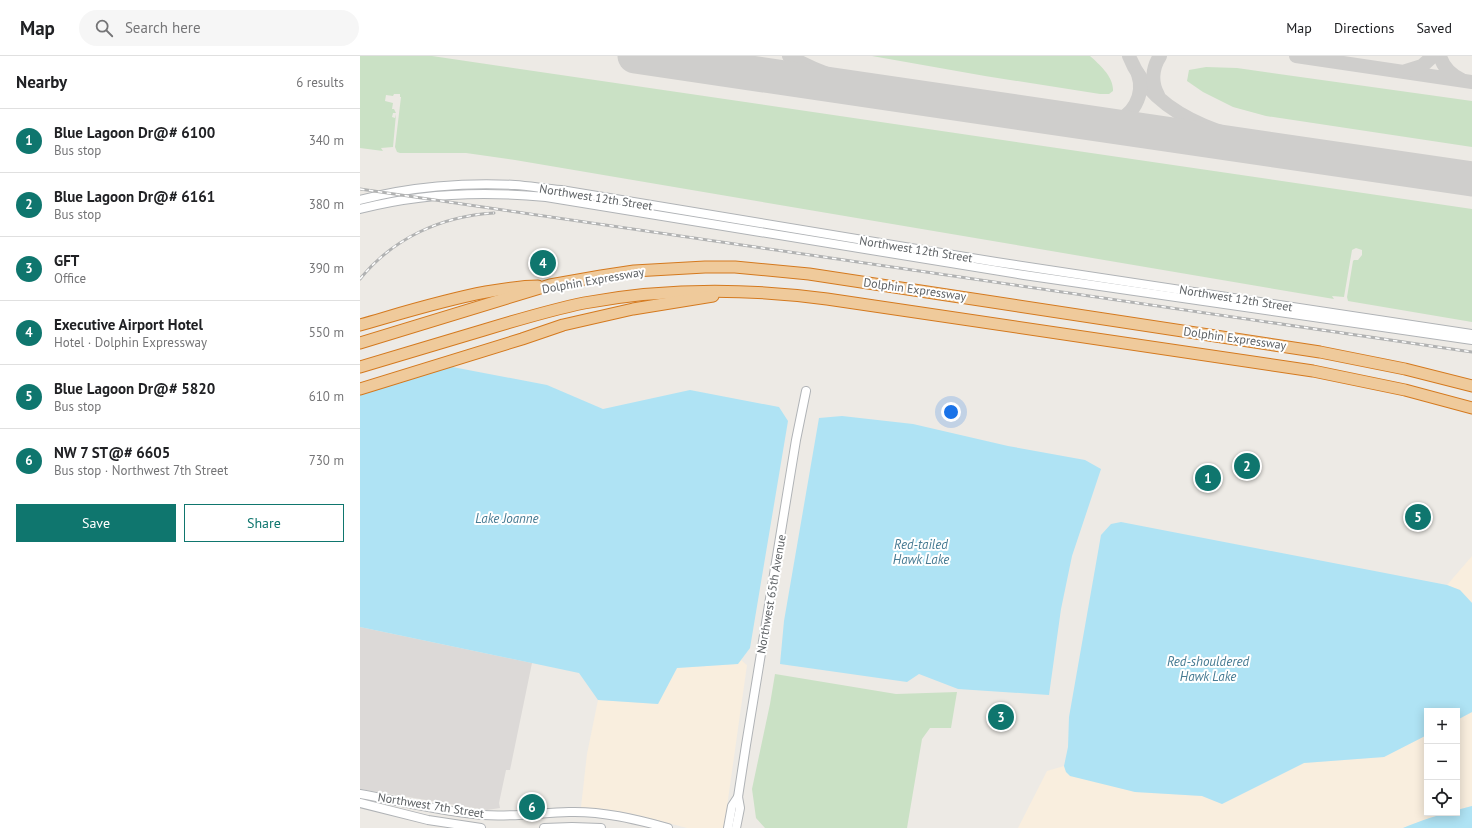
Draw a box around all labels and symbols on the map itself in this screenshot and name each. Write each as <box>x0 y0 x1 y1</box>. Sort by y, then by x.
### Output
street label: Northwest 12th Street <box>538 181 654 213</box>
street label: Northwest 12th Street <box>858 233 974 265</box>
pin: 4 <box>530 248 556 278</box>
street label: Dolphin Expressway <box>541 264 646 296</box>
street label: Dolphin Expressway <box>863 274 968 304</box>
street label: Northwest 12th Street <box>1178 282 1294 314</box>
street label: Dolphin Expressway <box>1183 323 1288 353</box>
your location <box>941 402 961 422</box>
pin: 2 <box>1234 451 1260 481</box>
pin: 1 <box>1195 463 1221 493</box>
pin: 5 <box>1405 502 1431 532</box>
water label: Lake Joanne <box>475 510 539 527</box>
street label: Northwest 65th Avenue <box>753 533 789 655</box>
water label: Red-tailed Hawk Lake <box>893 536 949 568</box>
water label: Red-shouldered Hawk Lake <box>1167 653 1249 685</box>
pin: 3 <box>988 702 1014 732</box>
street label: Northwest 7th Street <box>377 789 485 821</box>
pin: 6 <box>519 792 545 822</box>

